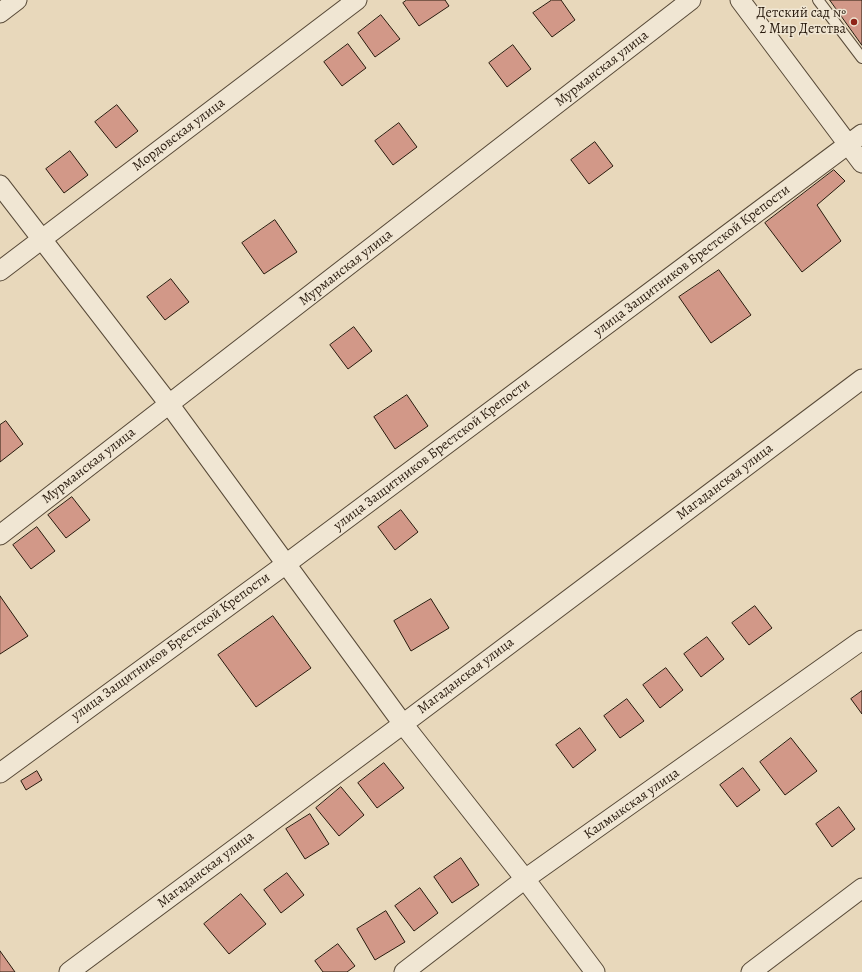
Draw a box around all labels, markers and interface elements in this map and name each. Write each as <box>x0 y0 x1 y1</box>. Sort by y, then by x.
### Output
place label: Детский сад № 2 Мир Детства <box>757 6 846 38</box>
marker: Детский сад № 2 Мир Детства <box>849 17 859 27</box>
street label: Мурманская улица <box>552 27 652 111</box>
street label: Мордовская улица <box>129 95 229 175</box>
street label: улица Защитников Брестской Крепости <box>590 182 794 340</box>
street label: Мурманская улица <box>296 226 396 310</box>
street label: улица Защитников Брестской Крепости <box>330 376 534 534</box>
street label: Мурманская улица <box>39 424 139 508</box>
street label: Магаданская улица <box>673 440 777 524</box>
street label: улица Защитников Брестской Крепости <box>68 569 274 725</box>
street label: Магаданская улица <box>414 634 518 718</box>
street label: Калмыкская улица <box>581 765 683 843</box>
street label: Магаданская улица <box>154 828 258 912</box>

